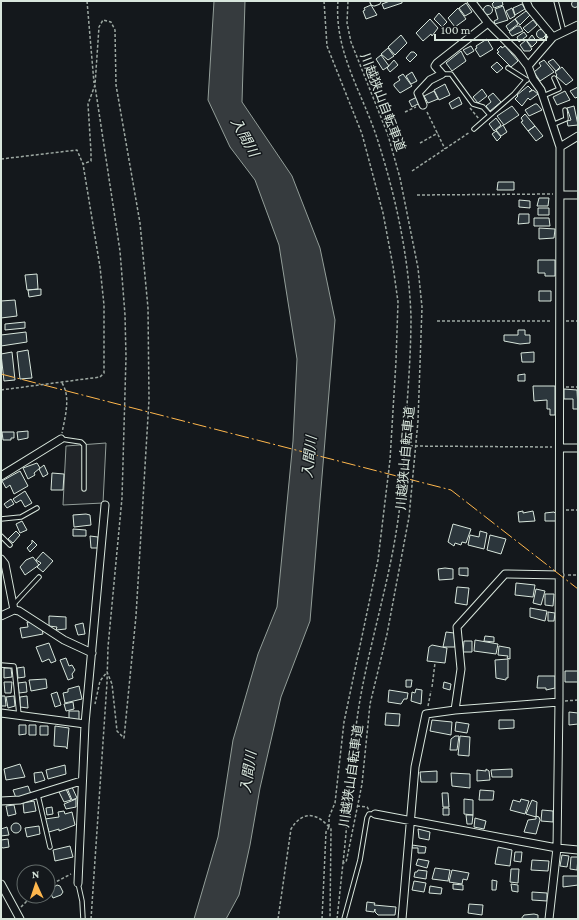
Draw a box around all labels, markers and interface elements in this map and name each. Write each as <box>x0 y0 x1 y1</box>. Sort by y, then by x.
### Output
scale bar <box>435 16 546 42</box>
text: 100 m <box>441 23 471 37</box>
street label: 川越狭山自転車道 <box>357 51 409 153</box>
water label: 入間川 <box>228 115 263 161</box>
street label: 川越狭山自転車道 <box>393 406 417 510</box>
water label: 入間川 <box>299 433 319 479</box>
street label: 川越狭山自転車道 <box>336 723 366 829</box>
water label: 入間川 <box>237 748 259 794</box>
north arrow <box>16 864 56 904</box>
text: N <box>31 868 40 880</box>

